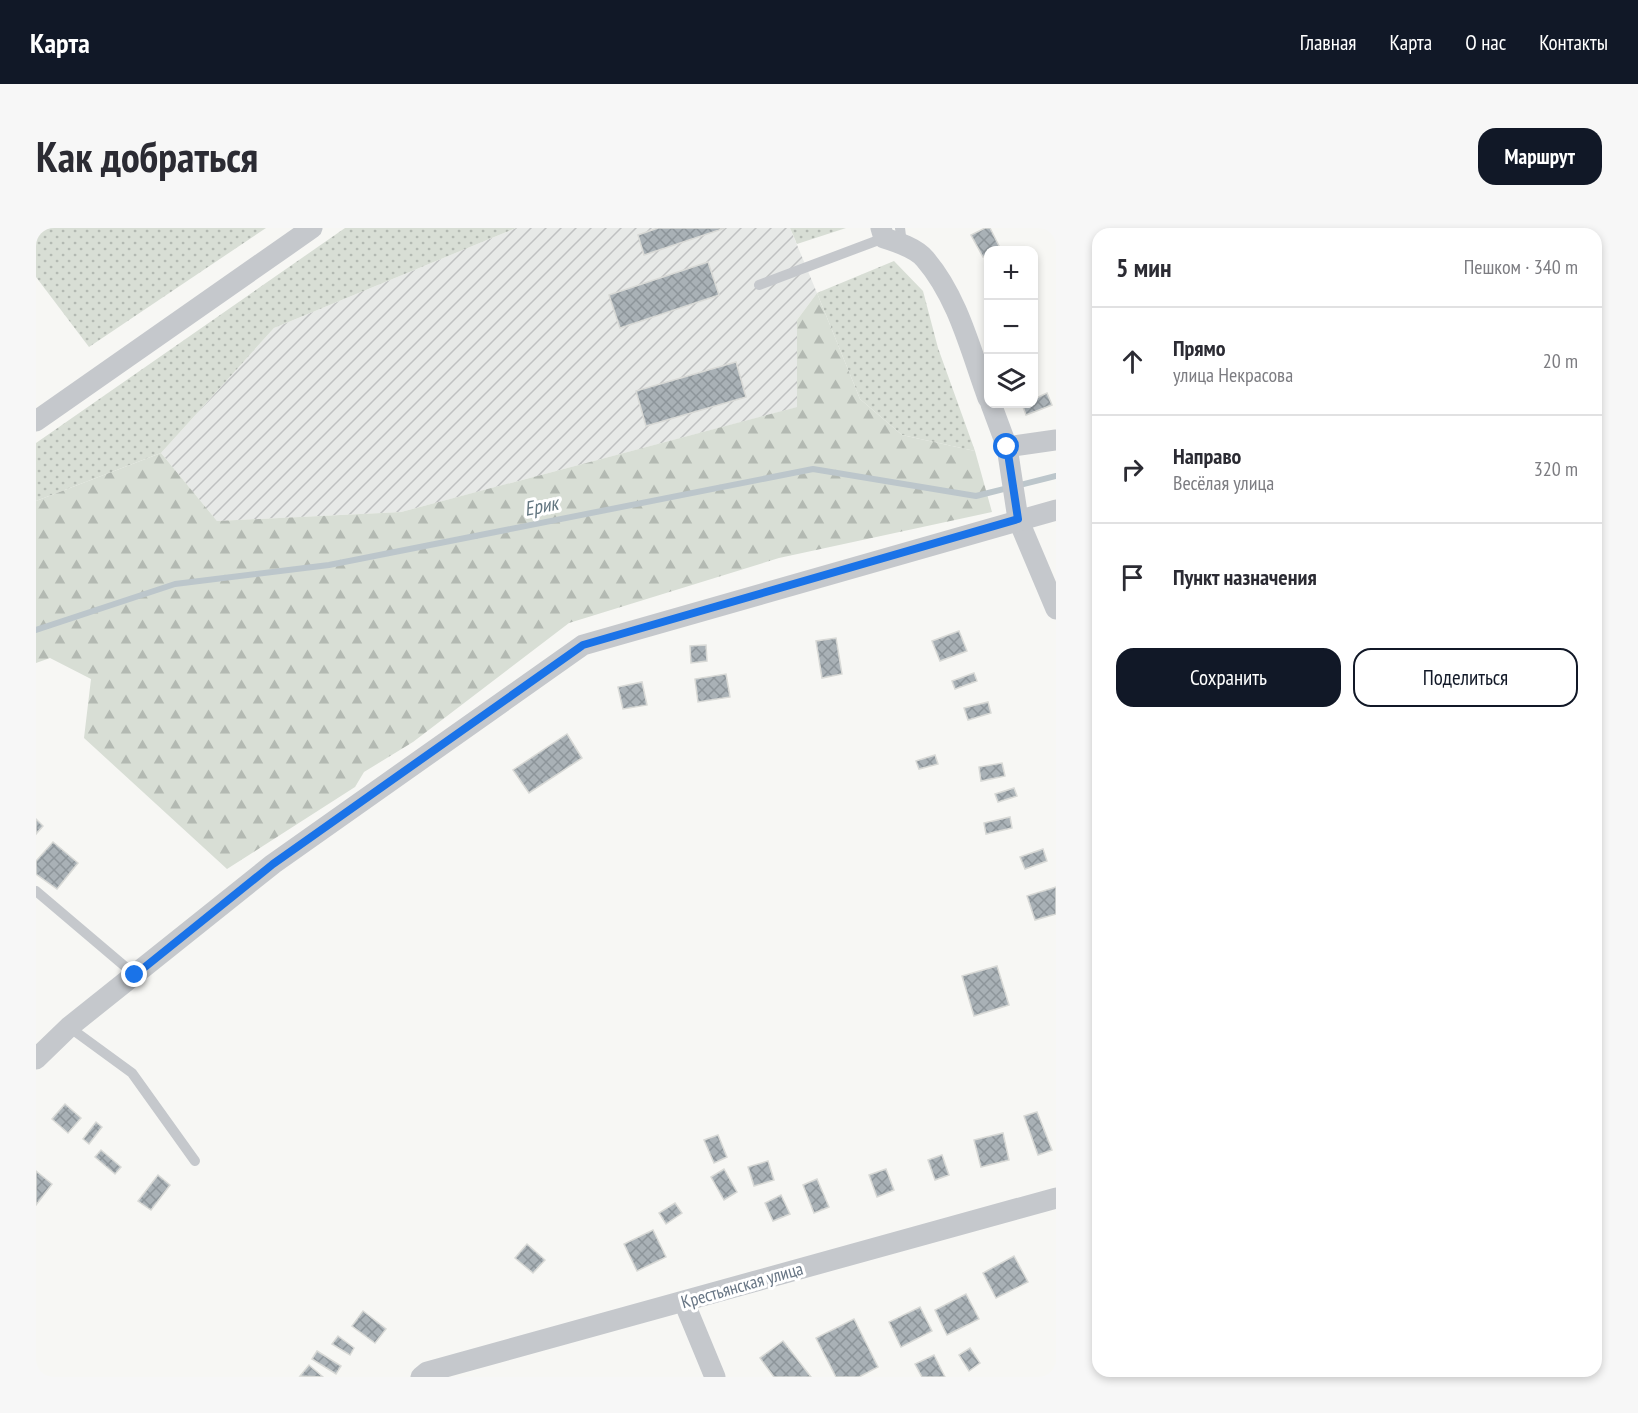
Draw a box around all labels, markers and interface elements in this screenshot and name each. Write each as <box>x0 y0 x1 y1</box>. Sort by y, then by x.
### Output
text: Карта <box>30 24 90 61</box>
text: Главная <box>1300 29 1356 56</box>
text: Карта <box>1389 29 1432 56</box>
text: О нас <box>1465 29 1506 56</box>
text: Контакты <box>1539 29 1608 56</box>
button: Маршрут <box>1478 128 1602 185</box>
text: Как добраться <box>36 129 258 184</box>
map controls <box>984 246 1038 408</box>
button: + <box>984 246 1038 300</box>
text: 5 мин <box>1116 251 1171 284</box>
text: Пешком · 340 m <box>1464 254 1578 280</box>
button: − <box>984 300 1038 354</box>
text: Прямо <box>1173 334 1226 362</box>
icon: ahead <box>1116 345 1149 378</box>
text: 20 m <box>1543 348 1578 374</box>
button: layers <box>984 354 1038 408</box>
text: улица Некрасова <box>1173 362 1293 388</box>
route start <box>993 433 1019 459</box>
text: Направо <box>1173 442 1241 470</box>
icon: right <box>1116 453 1149 486</box>
text: 320 m <box>1534 456 1578 482</box>
text: Весёлая улица <box>1173 470 1274 496</box>
water label: Ерик <box>522 490 562 522</box>
icon: arrive <box>1116 561 1149 594</box>
text: Пункт назначения <box>1173 563 1317 591</box>
button: Сохранить <box>1116 648 1341 707</box>
button: Поделиться <box>1353 648 1578 707</box>
route end <box>121 961 147 987</box>
street label: Крестьянская улица <box>678 1257 806 1313</box>

